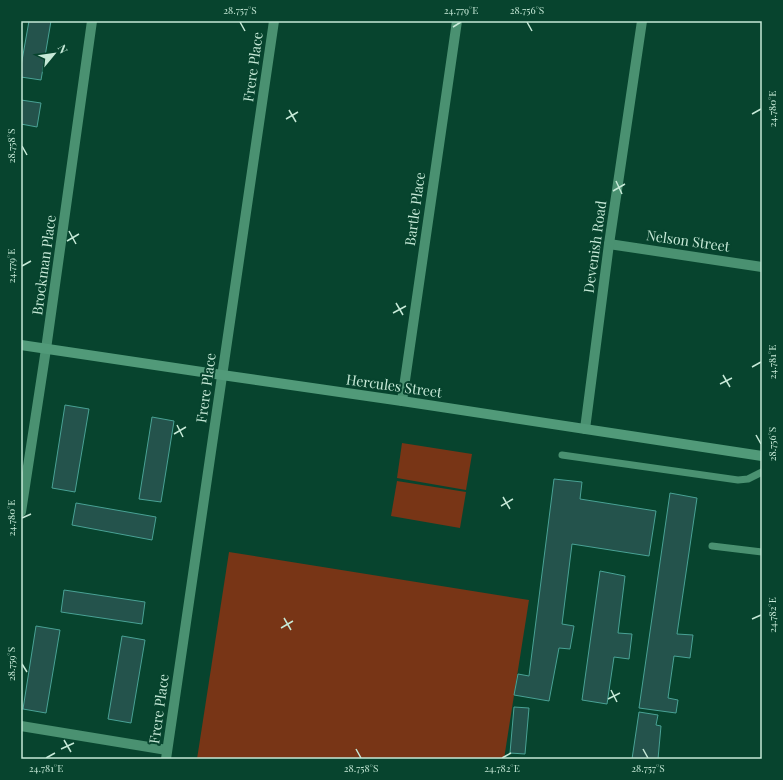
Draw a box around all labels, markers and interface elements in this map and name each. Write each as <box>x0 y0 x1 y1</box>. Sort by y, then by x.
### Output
text: 28.757°S <box>223 3 257 17</box>
text: 24.779°E <box>444 3 478 17</box>
text: 28.756°S <box>510 3 544 17</box>
street label: Frere Place <box>238 31 267 103</box>
north arrow <box>34 34 74 74</box>
text: N <box>55 42 72 56</box>
text: 24.780°E <box>765 91 779 127</box>
text: 28.758°S <box>4 129 18 163</box>
street label: Bartle Place <box>400 171 429 247</box>
street label: Devenish Road <box>579 199 610 294</box>
street label: Brockman Place <box>27 214 60 316</box>
street label: Nelson Street <box>645 225 732 256</box>
text: 24.779°E <box>4 249 18 283</box>
text: 24.781°E <box>765 345 779 379</box>
street label: Frere Place <box>191 352 220 424</box>
street label: Hercules Street <box>345 369 444 402</box>
text: 28.756°S <box>765 427 779 461</box>
text: 24.780°E <box>4 500 18 536</box>
text: 24.782°E <box>765 597 779 633</box>
text: 28.759°S <box>4 647 18 681</box>
street label: Frere Place <box>144 673 173 745</box>
text: 24.781°E <box>29 761 63 775</box>
text: 28.758°S <box>344 761 378 775</box>
text: 24.782°E <box>484 761 520 775</box>
text: 28.757°S <box>631 761 665 775</box>

